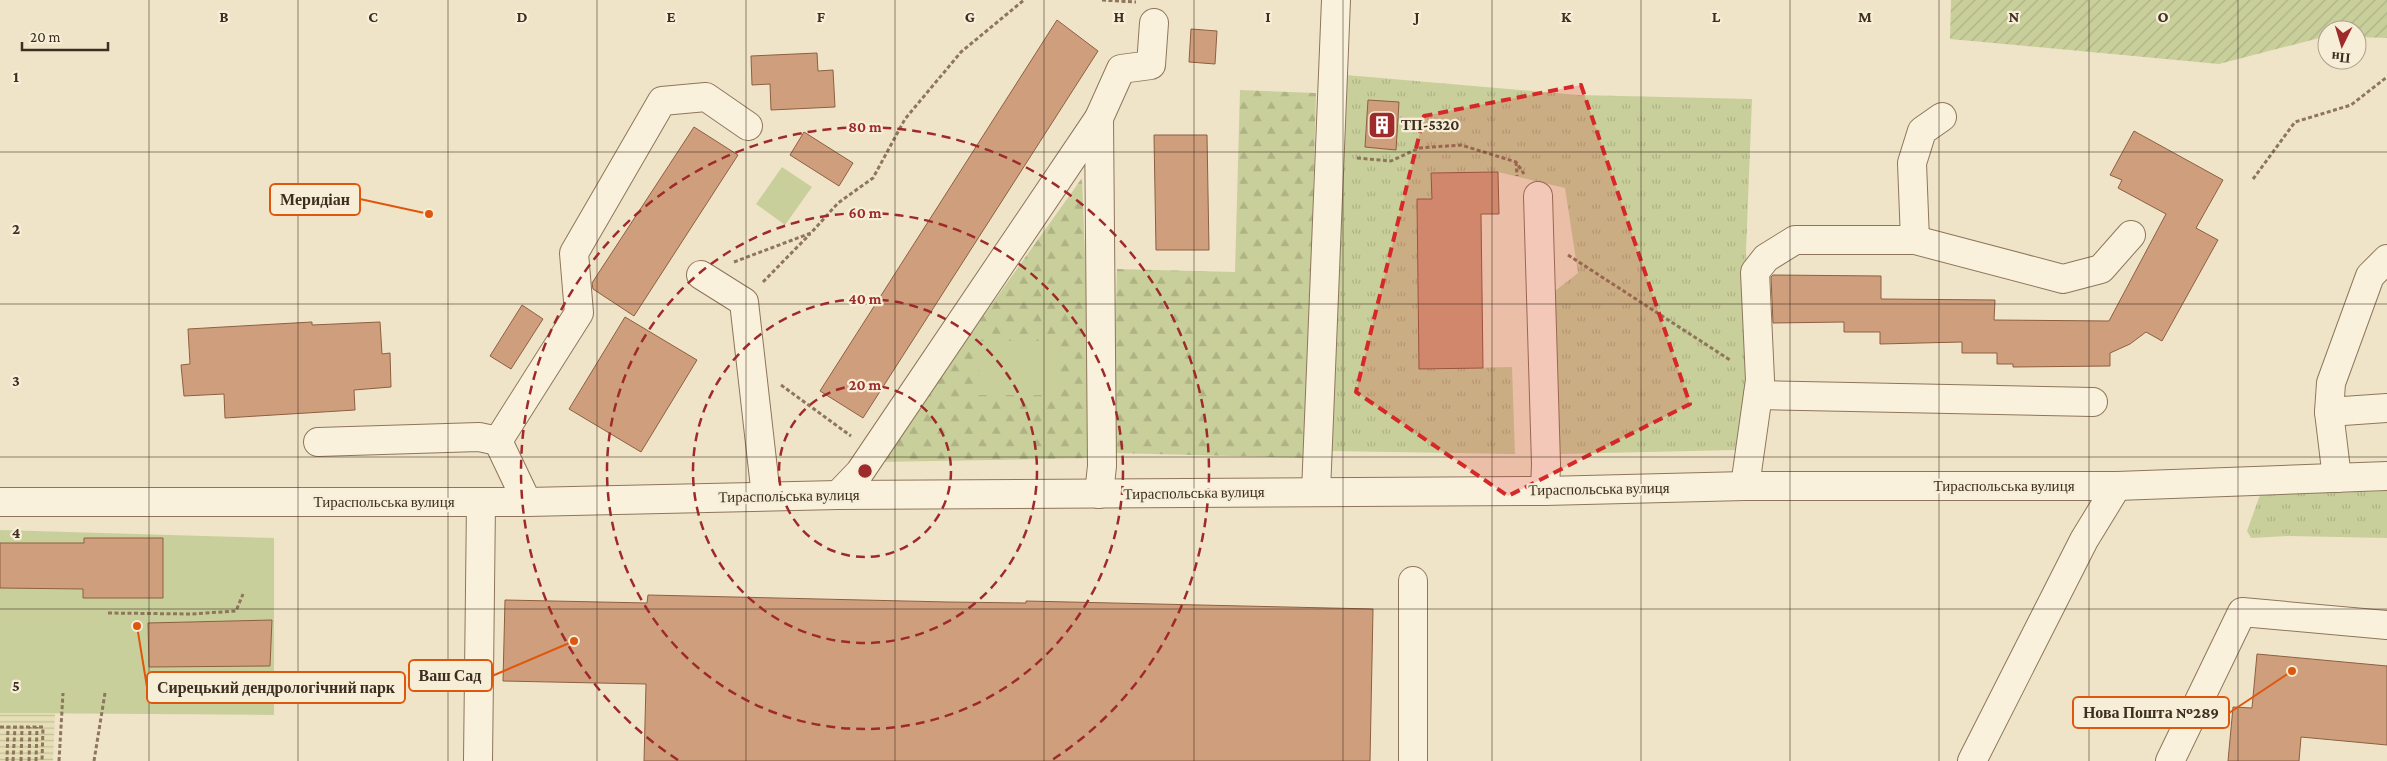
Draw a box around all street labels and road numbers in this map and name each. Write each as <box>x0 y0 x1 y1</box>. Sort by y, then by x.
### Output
street label: Тираспольська вулиця <box>1933 478 2075 494</box>
street label: Тираспольська вулиця <box>1528 480 1670 498</box>
street label: Тираспольська вулиця <box>1123 484 1265 502</box>
street label: Тираспольська вулиця <box>718 487 860 505</box>
street label: Тираспольська вулиця <box>313 494 455 510</box>

